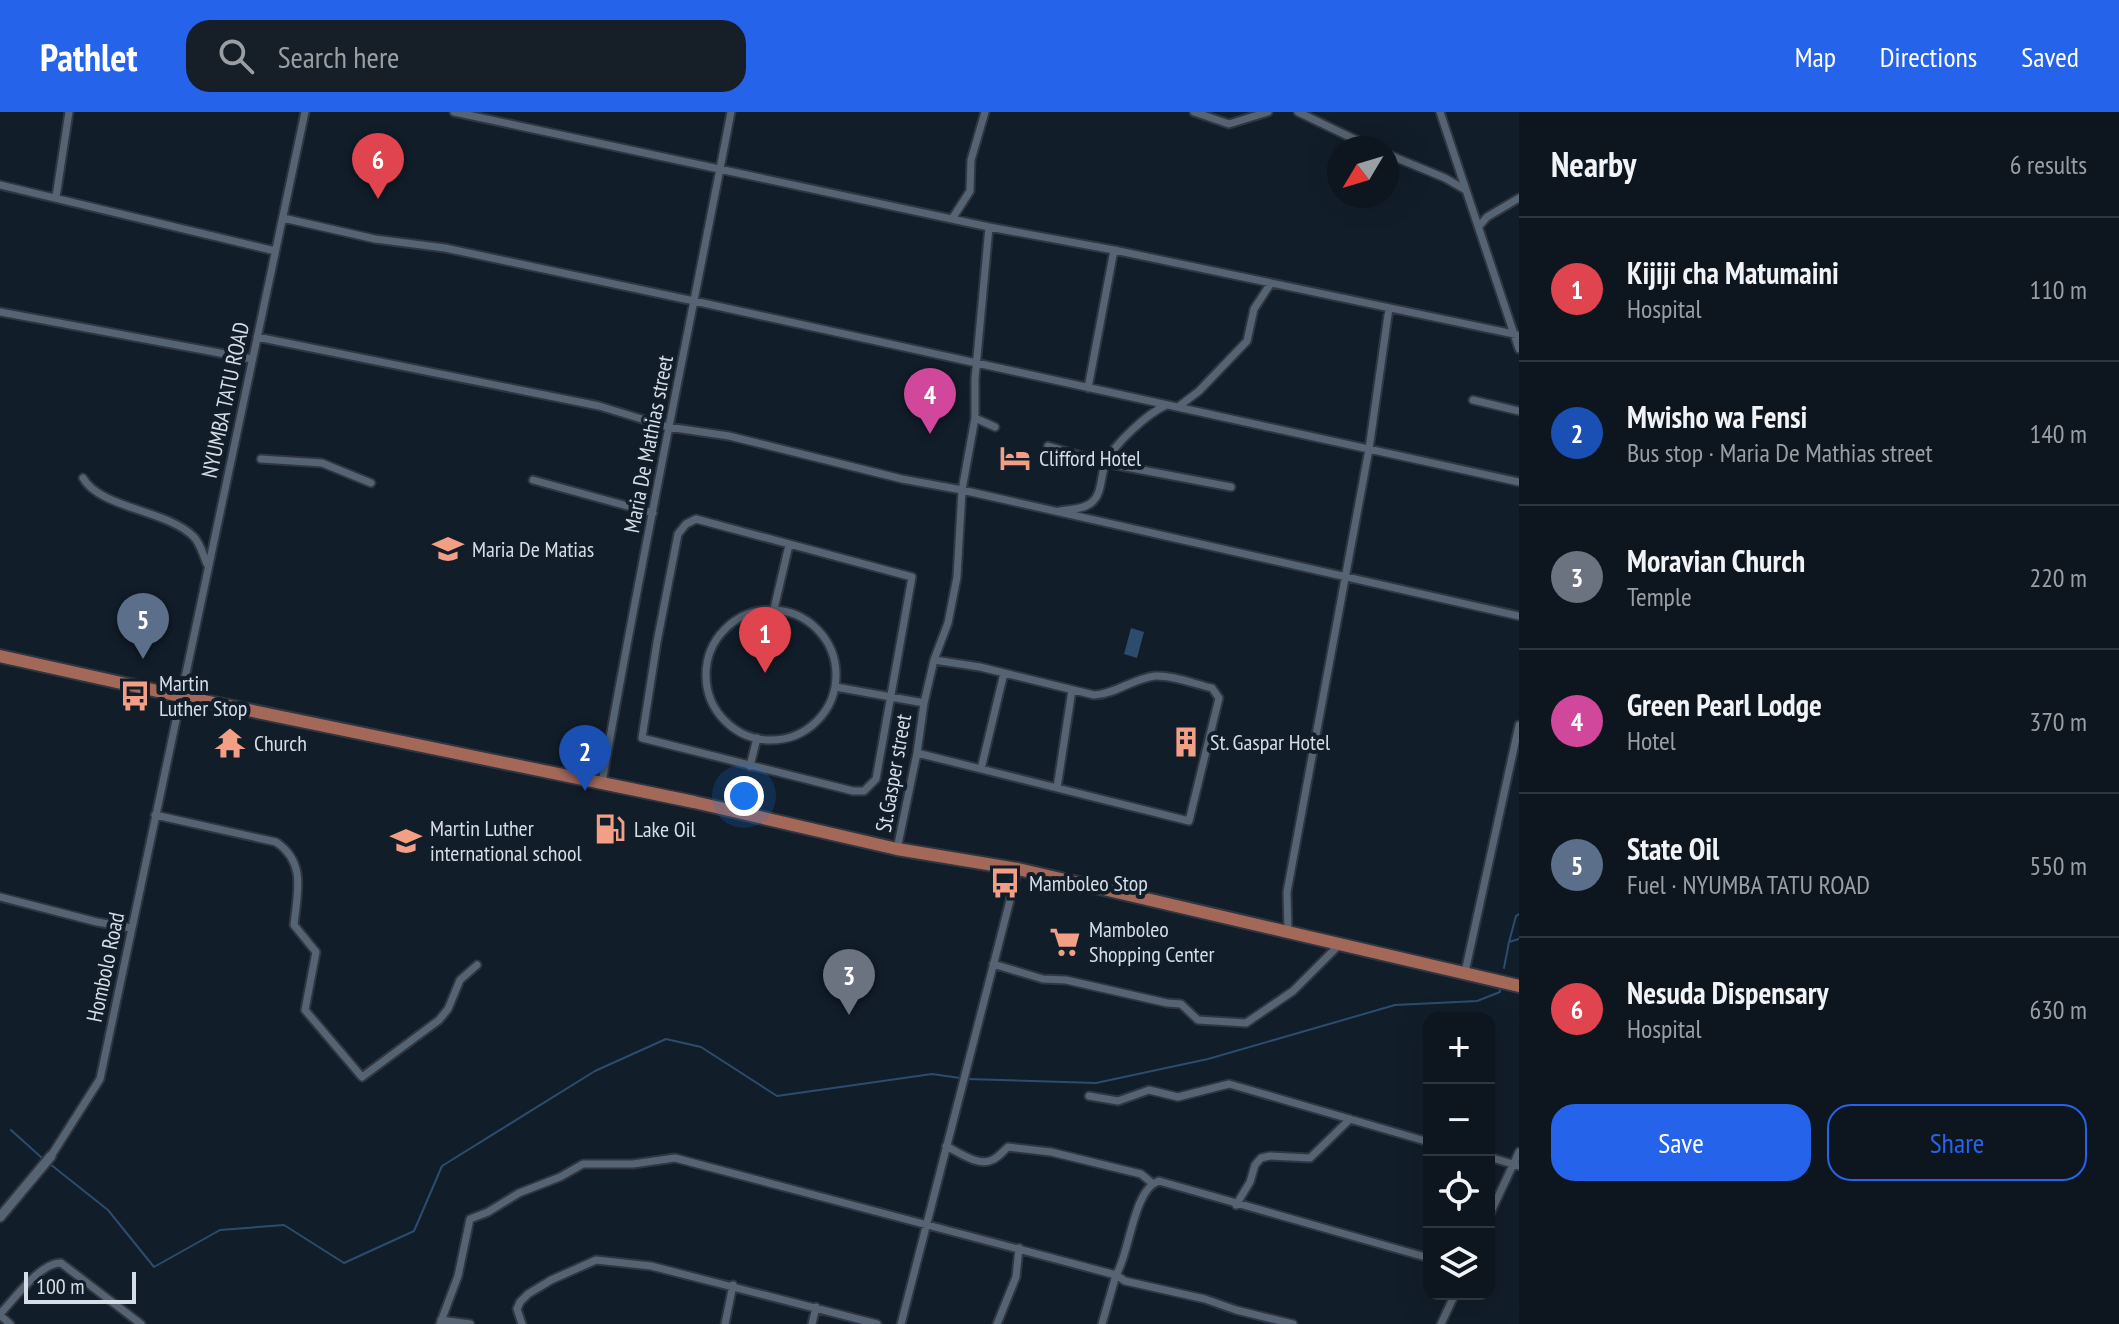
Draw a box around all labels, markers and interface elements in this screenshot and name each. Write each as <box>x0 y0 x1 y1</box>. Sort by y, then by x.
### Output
search box <box>186 20 746 92</box>
text: Pathlet <box>40 32 138 81</box>
icon: search <box>214 34 258 78</box>
text: Search here <box>278 37 400 76</box>
text: Map <box>1795 38 1836 75</box>
text: Directions <box>1880 38 1977 75</box>
text: Saved <box>2021 38 2079 75</box>
pin: 6 <box>352 133 404 199</box>
north arrow <box>1327 136 1399 208</box>
text: Nearby <box>1551 142 1636 186</box>
text: 6 results <box>2010 148 2087 181</box>
text: Kijiji cha Matumaini <box>1627 253 1839 292</box>
text: 1 <box>1571 273 1583 306</box>
text: 110 m <box>2029 273 2087 306</box>
text: Hospital <box>1627 292 1702 325</box>
street label: NYUMBA TATU ROAD <box>195 319 255 481</box>
street label: Maria De Mathias street <box>617 353 679 535</box>
pin: 4 <box>904 368 956 434</box>
text: Mwisho wa Fensi <box>1627 397 1807 436</box>
text: 2 <box>1571 417 1583 450</box>
text: 140 m <box>2029 417 2087 450</box>
text: Bus stop · Maria De Mathias street <box>1627 436 1933 469</box>
hotel icon: Clifford Hotel <box>998 441 1032 475</box>
place label: Clifford Hotel <box>1039 444 1142 472</box>
school or university icon: Maria De Matias <box>431 532 465 566</box>
place label: Maria De Matias <box>472 535 594 563</box>
text: Moravian Church <box>1627 541 1805 580</box>
text: 3 <box>1571 561 1583 594</box>
text: 220 m <box>2029 561 2087 594</box>
text: Temple <box>1627 580 1692 613</box>
pin: 5 <box>117 593 169 659</box>
pin: 1 <box>739 607 791 673</box>
place label: Martin Luther Stop <box>159 669 247 722</box>
bus stop icon: Martin Luther Stop <box>118 679 152 713</box>
text: Green Pearl Lodge <box>1627 685 1822 724</box>
text: 4 <box>1571 705 1583 738</box>
text: 370 m <box>2029 705 2087 738</box>
street label: St.Gasper street <box>869 712 917 834</box>
text: Hotel <box>1627 724 1676 757</box>
pin: 2 <box>559 725 611 791</box>
building icon: St. Gaspar Hotel <box>1169 725 1203 759</box>
temple icon: Church <box>213 726 247 760</box>
place label: St. Gaspar Hotel <box>1210 728 1331 756</box>
place label: Church <box>254 729 307 757</box>
your location <box>724 776 764 816</box>
fuel station icon: Lake Oil <box>593 812 627 846</box>
place label: Martin Luther international school <box>430 814 582 867</box>
place label: Lake Oil <box>634 815 697 843</box>
school or university icon: Martin Luther international school <box>389 824 423 858</box>
text: State Oil <box>1627 829 1719 868</box>
text: 5 <box>1571 849 1583 882</box>
text: 550 m <box>2029 849 2087 882</box>
bus stop icon: Mamboleo Stop <box>988 866 1022 900</box>
text: Fuel · NYUMBA TATU ROAD <box>1627 868 1870 901</box>
place label: Mamboleo Stop <box>1029 869 1148 897</box>
street label: Hombolo Road <box>80 910 130 1024</box>
place label: Mamboleo Shopping Center <box>1089 915 1215 968</box>
supermarket icon: Mamboleo Shopping Center <box>1048 925 1082 959</box>
pin: 3 <box>823 949 875 1015</box>
text: Nesuda Dispensary <box>1627 973 1829 1012</box>
text: 6 <box>1571 993 1583 1026</box>
text: 630 m <box>2029 993 2087 1026</box>
map controls <box>1423 1012 1495 1300</box>
button: + <box>1423 1012 1495 1084</box>
text: Hospital <box>1627 1012 1702 1045</box>
button: − <box>1423 1084 1495 1156</box>
button: Save <box>1551 1104 1811 1181</box>
button: Share <box>1827 1104 2087 1181</box>
button: locate <box>1423 1156 1495 1228</box>
button: layers <box>1423 1228 1495 1300</box>
scale bar <box>24 1268 136 1304</box>
text: 100 m <box>36 1272 85 1300</box>

